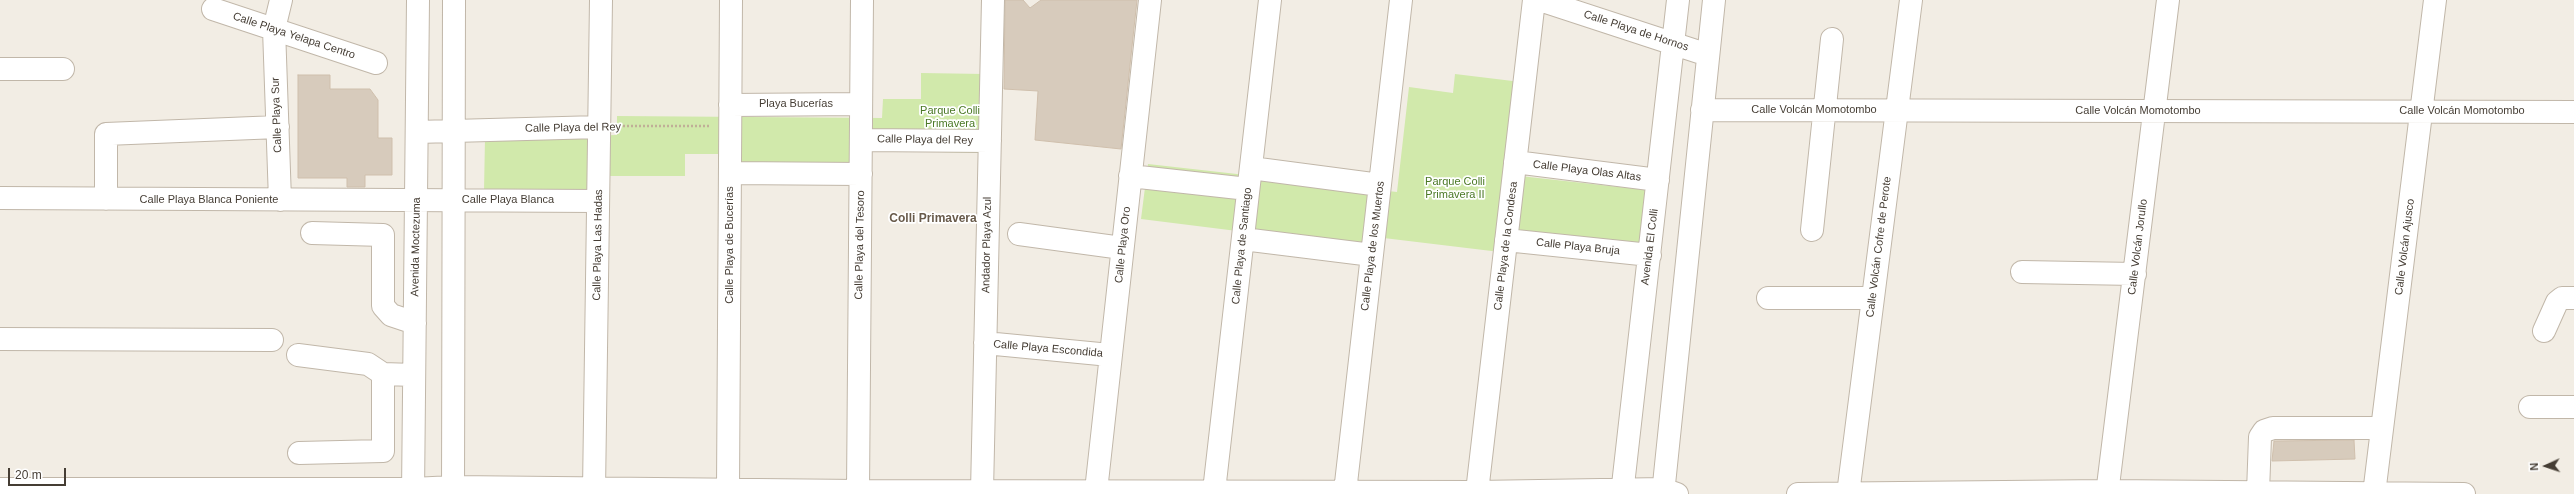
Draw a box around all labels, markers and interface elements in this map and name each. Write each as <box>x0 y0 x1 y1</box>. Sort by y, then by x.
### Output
street label: Calle Playa de Hornos <box>1582 8 1690 54</box>
street label: Calle Playa Yelapa Centro <box>231 10 357 62</box>
street label: Calle Playa Sur <box>269 77 285 153</box>
street label: Playa Bucerías <box>759 97 833 111</box>
street label: Calle Volcán Momotombo <box>1751 103 1877 117</box>
park label: Parque Colli Primavera <box>920 104 980 130</box>
street label: Calle Volcán Momotombo <box>2075 104 2201 118</box>
street label: Calle Volcán Momotombo <box>2399 104 2525 118</box>
street label: Calle Playa del Rey <box>525 121 621 135</box>
street label: Calle Playa del Rey <box>877 133 973 147</box>
street label: Calle Playa Olas Altas <box>1532 158 1642 184</box>
park label: Parque Colli Primavera II <box>1425 175 1485 201</box>
street label: Calle Volcán Cofre de Perote <box>1864 176 1894 318</box>
street label: Calle Playa de los Muertos <box>1358 180 1388 312</box>
street label: Calle Playa de la Condesa <box>1492 181 1520 311</box>
street label: Calle Playa de Bucerías <box>723 186 737 304</box>
street label: Calle Playa de Santiago <box>1229 187 1255 305</box>
street label: Calle Playa Las Hadas <box>590 189 606 301</box>
street label: Calle Playa del Tesoro <box>852 190 868 300</box>
street label: Calle Playa Blanca Poniente <box>140 193 278 207</box>
street label: Calle Playa Blanca <box>462 193 554 207</box>
street label: Avenida Moctezuma <box>409 197 423 297</box>
street label: Andador Playa Azul <box>980 197 994 293</box>
street label: Calle Volcán Jorullo <box>2126 198 2150 296</box>
street label: Calle Volcán Ajusco <box>2393 198 2417 296</box>
street label: Calle Playa Oro <box>1112 206 1134 284</box>
street label: Avenida El Colli <box>1639 208 1661 286</box>
district label: Colli Primavera <box>889 212 977 226</box>
street label: Calle Playa Bruja <box>1535 236 1621 258</box>
street label: Calle Playa Escondida <box>993 338 1103 360</box>
north arrow <box>2526 446 2566 486</box>
scale bar <box>10 460 68 486</box>
text: N <box>2528 462 2540 471</box>
text: 20 m <box>15 468 42 482</box>

